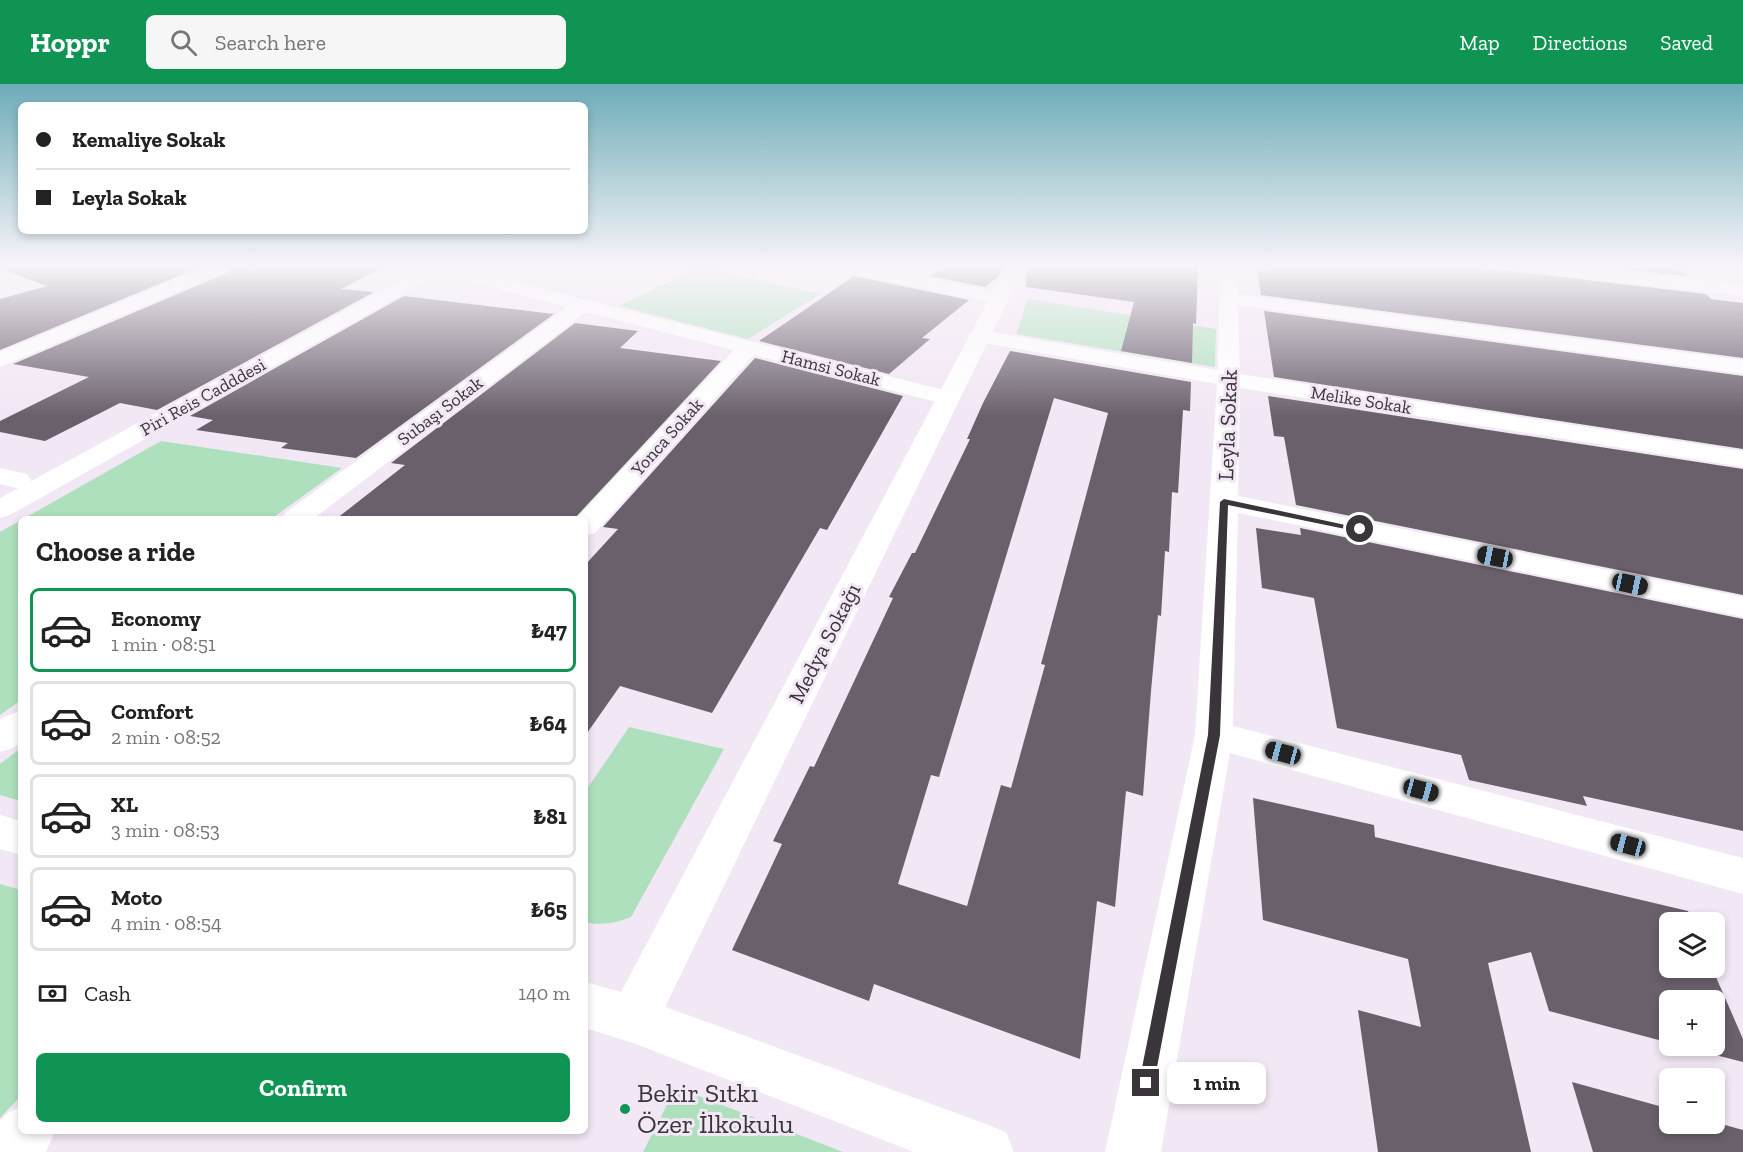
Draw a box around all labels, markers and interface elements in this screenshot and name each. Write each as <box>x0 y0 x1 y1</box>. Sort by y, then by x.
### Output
search box <box>146 15 566 69</box>
text: Hoppr <box>30 26 110 59</box>
icon: search <box>167 26 200 59</box>
text: Search here <box>215 29 326 56</box>
text: Map <box>1460 30 1500 55</box>
text: Directions <box>1533 30 1627 55</box>
text: Saved <box>1660 30 1713 55</box>
text: Kemaliye Sokak <box>72 126 226 153</box>
text: Leyla Sokak <box>72 184 187 211</box>
street label: Hamsi Sokak <box>779 345 883 391</box>
street label: Piri Reis Cadddesi <box>137 353 269 441</box>
street label: Leyla Sokak <box>1212 369 1243 481</box>
street label: Subaşı Sokak <box>393 371 488 450</box>
street label: Melike Sokak <box>1309 381 1414 419</box>
street label: Yonca Sokak <box>626 393 708 481</box>
route start <box>1346 515 1373 542</box>
text: Choose a ride <box>36 536 195 568</box>
car <box>1476 545 1514 569</box>
car <box>1611 571 1649 597</box>
street label: Medya Sokağı <box>783 579 866 708</box>
icon: car <box>39 603 93 657</box>
text: Economy <box>111 605 201 632</box>
text: ₺47 <box>531 617 567 644</box>
text: 1 min · 08:51 <box>111 632 216 656</box>
icon: car <box>39 696 93 750</box>
text: Comfort <box>111 698 193 725</box>
text: ₺64 <box>529 710 567 737</box>
text: 2 min · 08:52 <box>111 725 221 749</box>
car <box>1263 740 1303 766</box>
car <box>1401 777 1441 803</box>
icon: car <box>39 789 93 843</box>
text: XL <box>111 791 138 818</box>
text: ₺81 <box>533 803 567 830</box>
text: 3 min · 08:53 <box>111 818 220 842</box>
car <box>1608 832 1648 858</box>
icon: car <box>39 882 93 936</box>
text: Moto <box>111 884 162 911</box>
text: ₺65 <box>530 896 567 923</box>
text: 4 min · 08:54 <box>111 911 222 935</box>
map controls <box>1659 912 1725 1134</box>
button: layers <box>1659 912 1725 978</box>
icon: cash <box>36 977 69 1010</box>
text: Cash <box>84 980 131 1007</box>
text: 140 m <box>518 981 570 1005</box>
button: + <box>1659 990 1725 1056</box>
button: Confirm <box>36 1053 570 1122</box>
callout: 1 min <box>1167 1062 1266 1104</box>
button: − <box>1659 1068 1725 1134</box>
route end <box>1132 1069 1159 1096</box>
text: 1 min <box>1193 1071 1240 1095</box>
place label: Bekir Sıtkı Özer İlkokulu <box>637 1077 794 1140</box>
marker: Bekir Sıtkı Özer İlkokulu <box>618 1102 632 1116</box>

